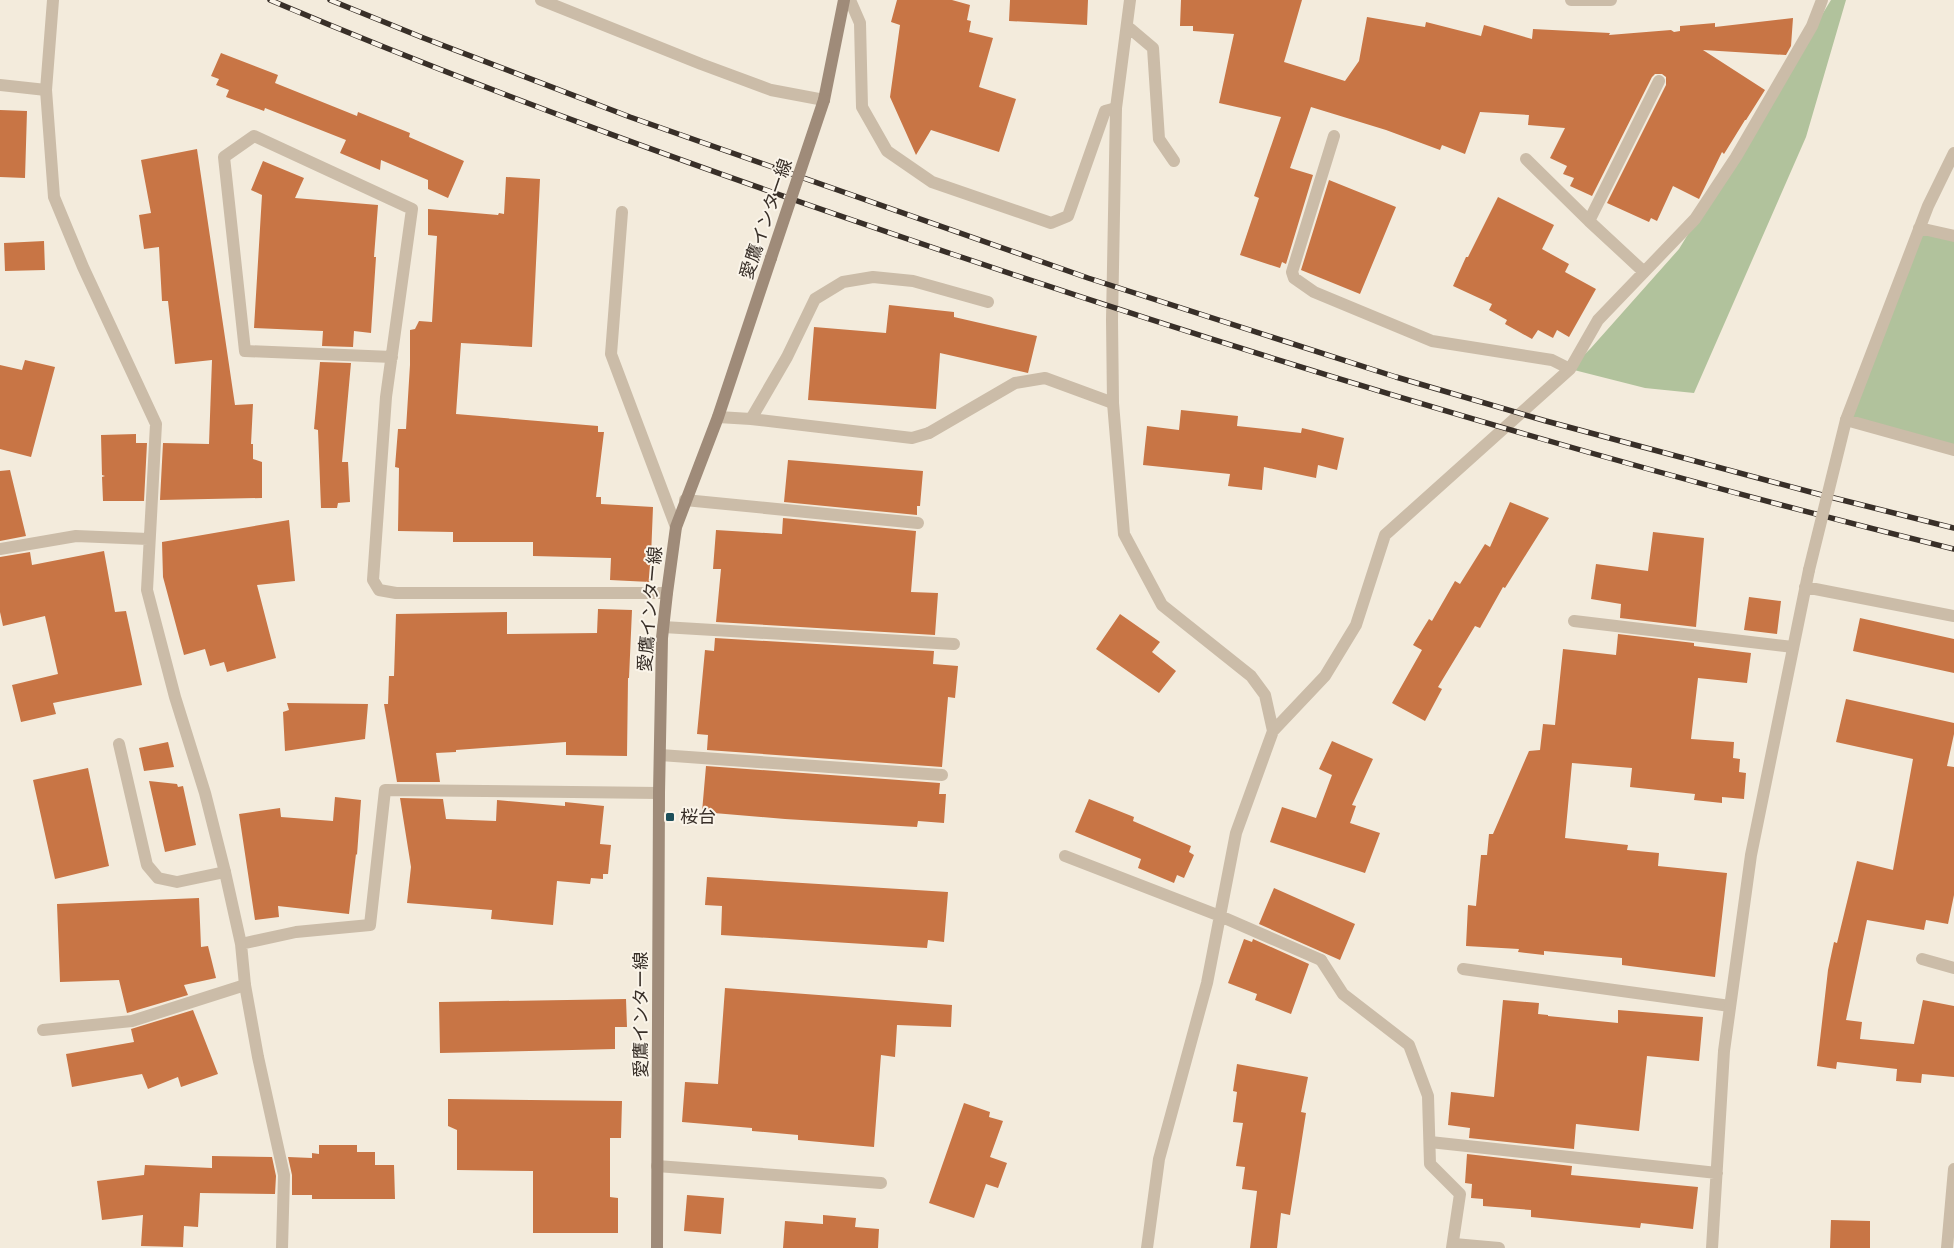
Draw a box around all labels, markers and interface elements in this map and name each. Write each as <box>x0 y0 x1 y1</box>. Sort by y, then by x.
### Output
street label: 愛鷹インター線 <box>735 156 796 282</box>
street label: 愛鷹インター線 <box>634 545 665 673</box>
place label: 桜台 <box>680 806 716 827</box>
marker: 桜台 <box>664 811 676 823</box>
street label: 愛鷹インター線 <box>630 952 651 1078</box>

